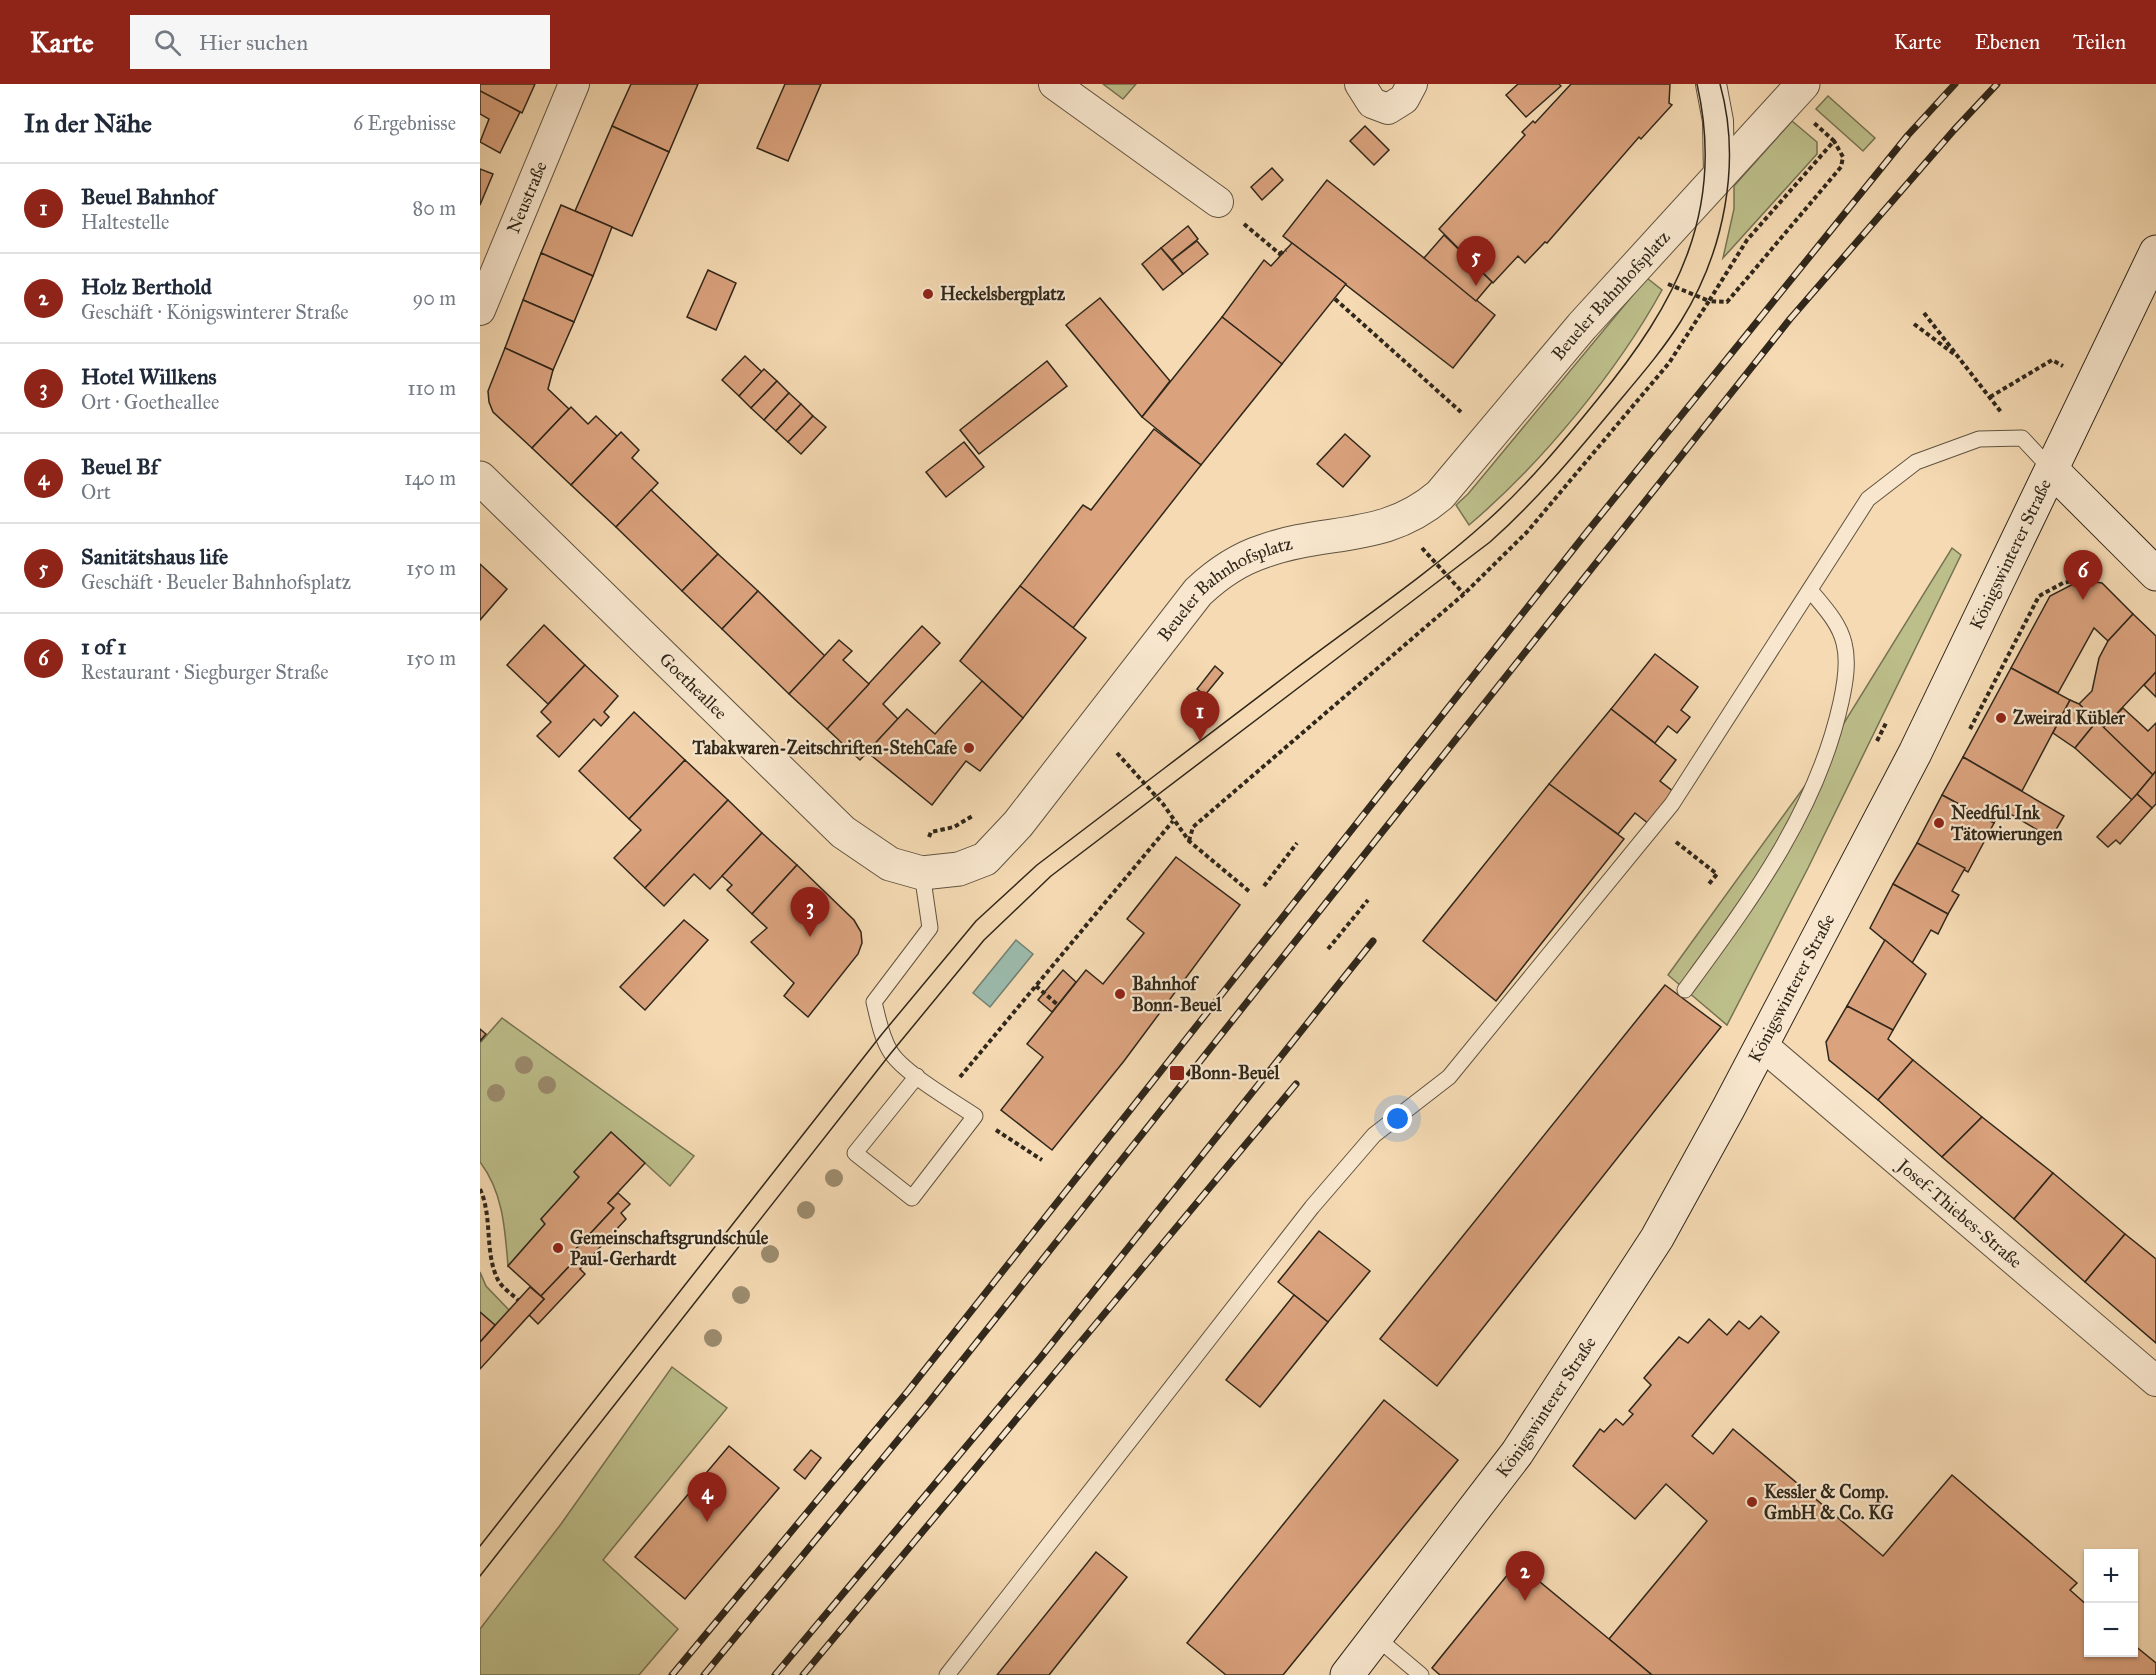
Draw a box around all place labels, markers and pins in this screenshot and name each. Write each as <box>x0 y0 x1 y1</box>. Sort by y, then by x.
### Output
pin: 5 <box>1456 236 1496 286</box>
place label: Heckelsbergplatz <box>940 283 1066 306</box>
marker: Heckelsbergplatz <box>921 287 935 301</box>
pin: 6 <box>2064 550 2102 600</box>
pin: 1 <box>1180 692 1220 741</box>
place label: Zweirad Kübler <box>2013 707 2126 729</box>
marker: Zweirad Kübler <box>1994 711 2008 725</box>
place label: Tabakwaren-Zeitschriften-StehCafe <box>692 737 957 759</box>
marker: Tabakwaren-Zeitschriften-StehCafe <box>962 741 976 755</box>
place label: Needful Ink Tätowierungen <box>1950 802 2063 846</box>
marker: Needful Ink Tätowierungen <box>1932 816 1946 830</box>
pin: 3 <box>790 888 830 937</box>
place label: Bahnhof Bonn-Beuel <box>1132 973 1222 1016</box>
marker: Bahnhof Bonn-Beuel <box>1113 987 1127 1001</box>
place label: Bonn-Beuel <box>1190 1062 1280 1084</box>
marker: Bonn-Beuel <box>1168 1064 1186 1082</box>
place label: Gemeinschaftsgrundschule Paul-Gerhardt <box>570 1227 769 1270</box>
marker: Gemeinschaftsgrundschule Paul-Gerhardt <box>551 1241 565 1255</box>
pin: 4 <box>688 1472 726 1522</box>
place label: Kessler & Comp. GmbH & Co. KG <box>1764 1481 1894 1524</box>
marker: Kessler & Comp. GmbH & Co. KG <box>1745 1495 1759 1509</box>
pin: 2 <box>1506 1552 1544 1601</box>

